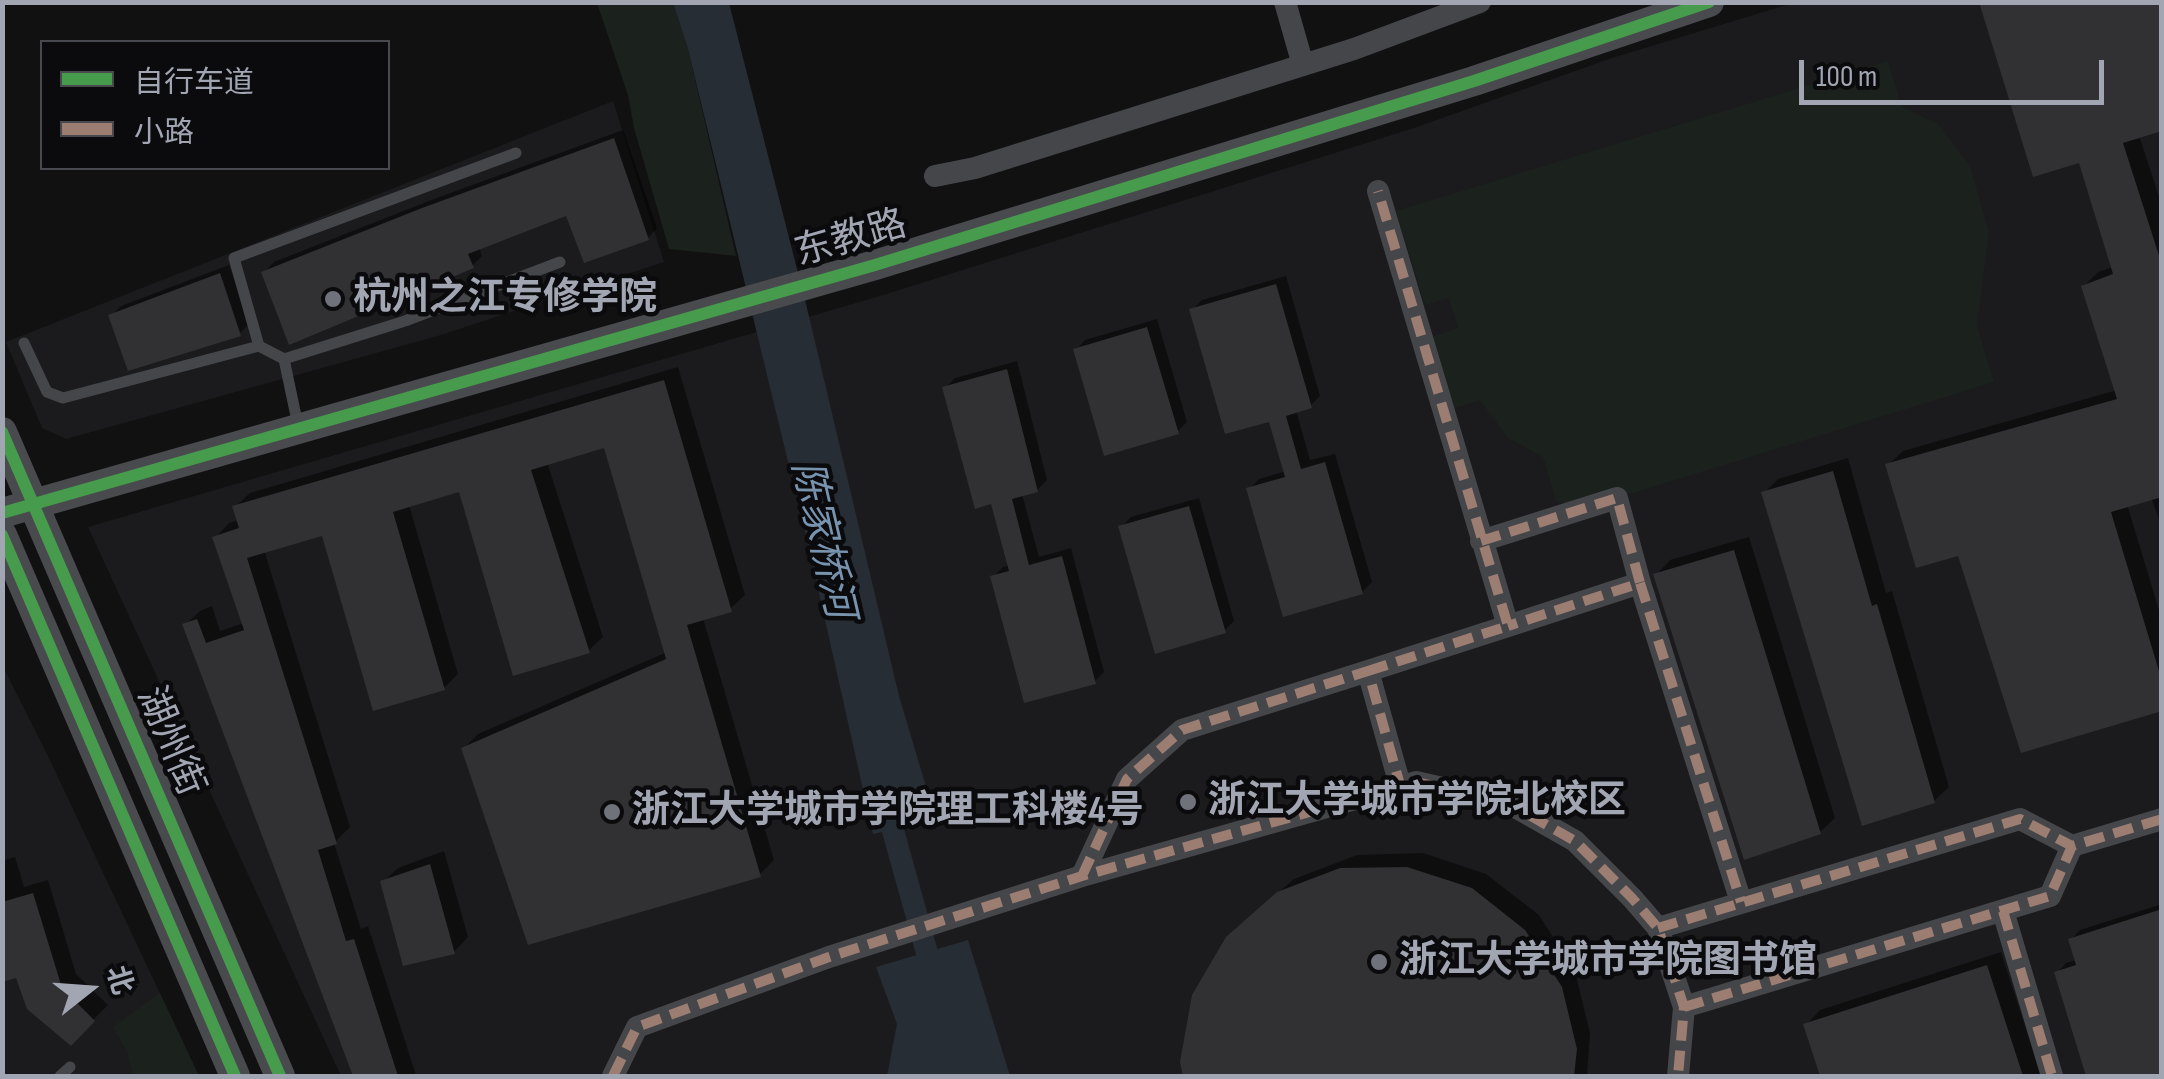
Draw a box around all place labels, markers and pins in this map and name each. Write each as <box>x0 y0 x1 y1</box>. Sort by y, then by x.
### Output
place label: 杭州之江专修学院 <box>353 276 657 322</box>
marker: 杭州之江专修学院 <box>322 288 344 310</box>
place label: 浙江大学城市学院北校区 <box>1208 779 1626 825</box>
place label: 浙江大学城市学院理工科楼4号 <box>632 789 1144 835</box>
marker: 浙江大学城市学院北校区 <box>1177 791 1199 813</box>
marker: 浙江大学城市学院理工科楼4号 <box>601 801 623 823</box>
place label: 浙江大学城市学院图书馆 <box>1399 939 1817 985</box>
marker: 浙江大学城市学院图书馆 <box>1368 951 1390 973</box>

